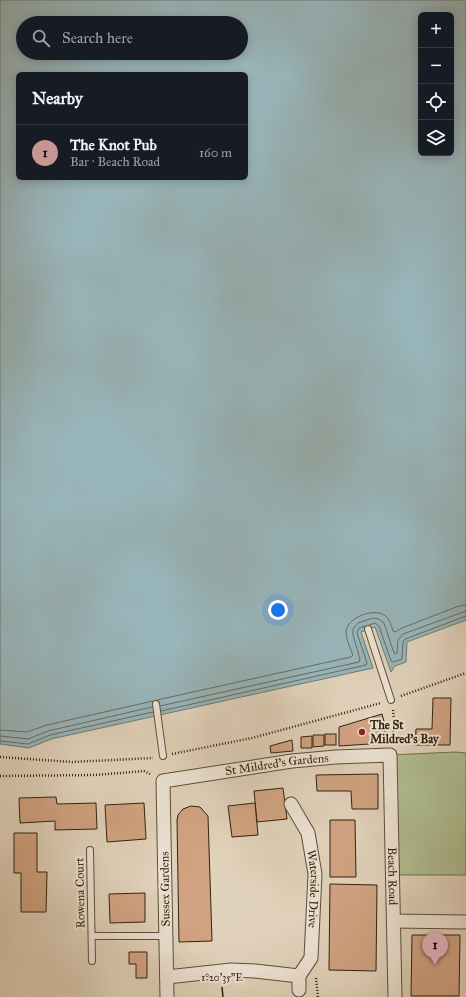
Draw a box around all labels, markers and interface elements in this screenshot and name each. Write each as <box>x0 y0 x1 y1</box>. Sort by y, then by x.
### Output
map controls <box>418 12 454 156</box>
button: + <box>418 12 454 48</box>
search box <box>16 16 248 60</box>
icon: search <box>30 27 52 49</box>
text: Search here <box>62 29 133 47</box>
button: − <box>418 48 454 84</box>
button: locate <box>418 84 454 120</box>
text: Nearby <box>32 88 83 109</box>
button: layers <box>418 120 454 156</box>
text: The Knot Pub <box>70 136 157 154</box>
text: 1 <box>42 145 48 161</box>
text: 160 m <box>199 145 232 161</box>
text: Bar · Beach Road <box>70 154 160 170</box>
your location <box>268 600 288 620</box>
place label: The St Mildred's Bay <box>369 718 440 747</box>
marker: The St Mildred's Bay <box>357 727 367 737</box>
street label: St Mildred's Gardens <box>224 751 329 778</box>
street label: Beach Road <box>385 847 400 905</box>
street label: Waterside Drive <box>304 849 322 928</box>
street label: Sussex Gardens <box>157 851 173 927</box>
street label: Rowena Court <box>72 857 88 929</box>
pin: 1 <box>422 932 448 965</box>
text: 1°20'35"E <box>201 972 243 984</box>

